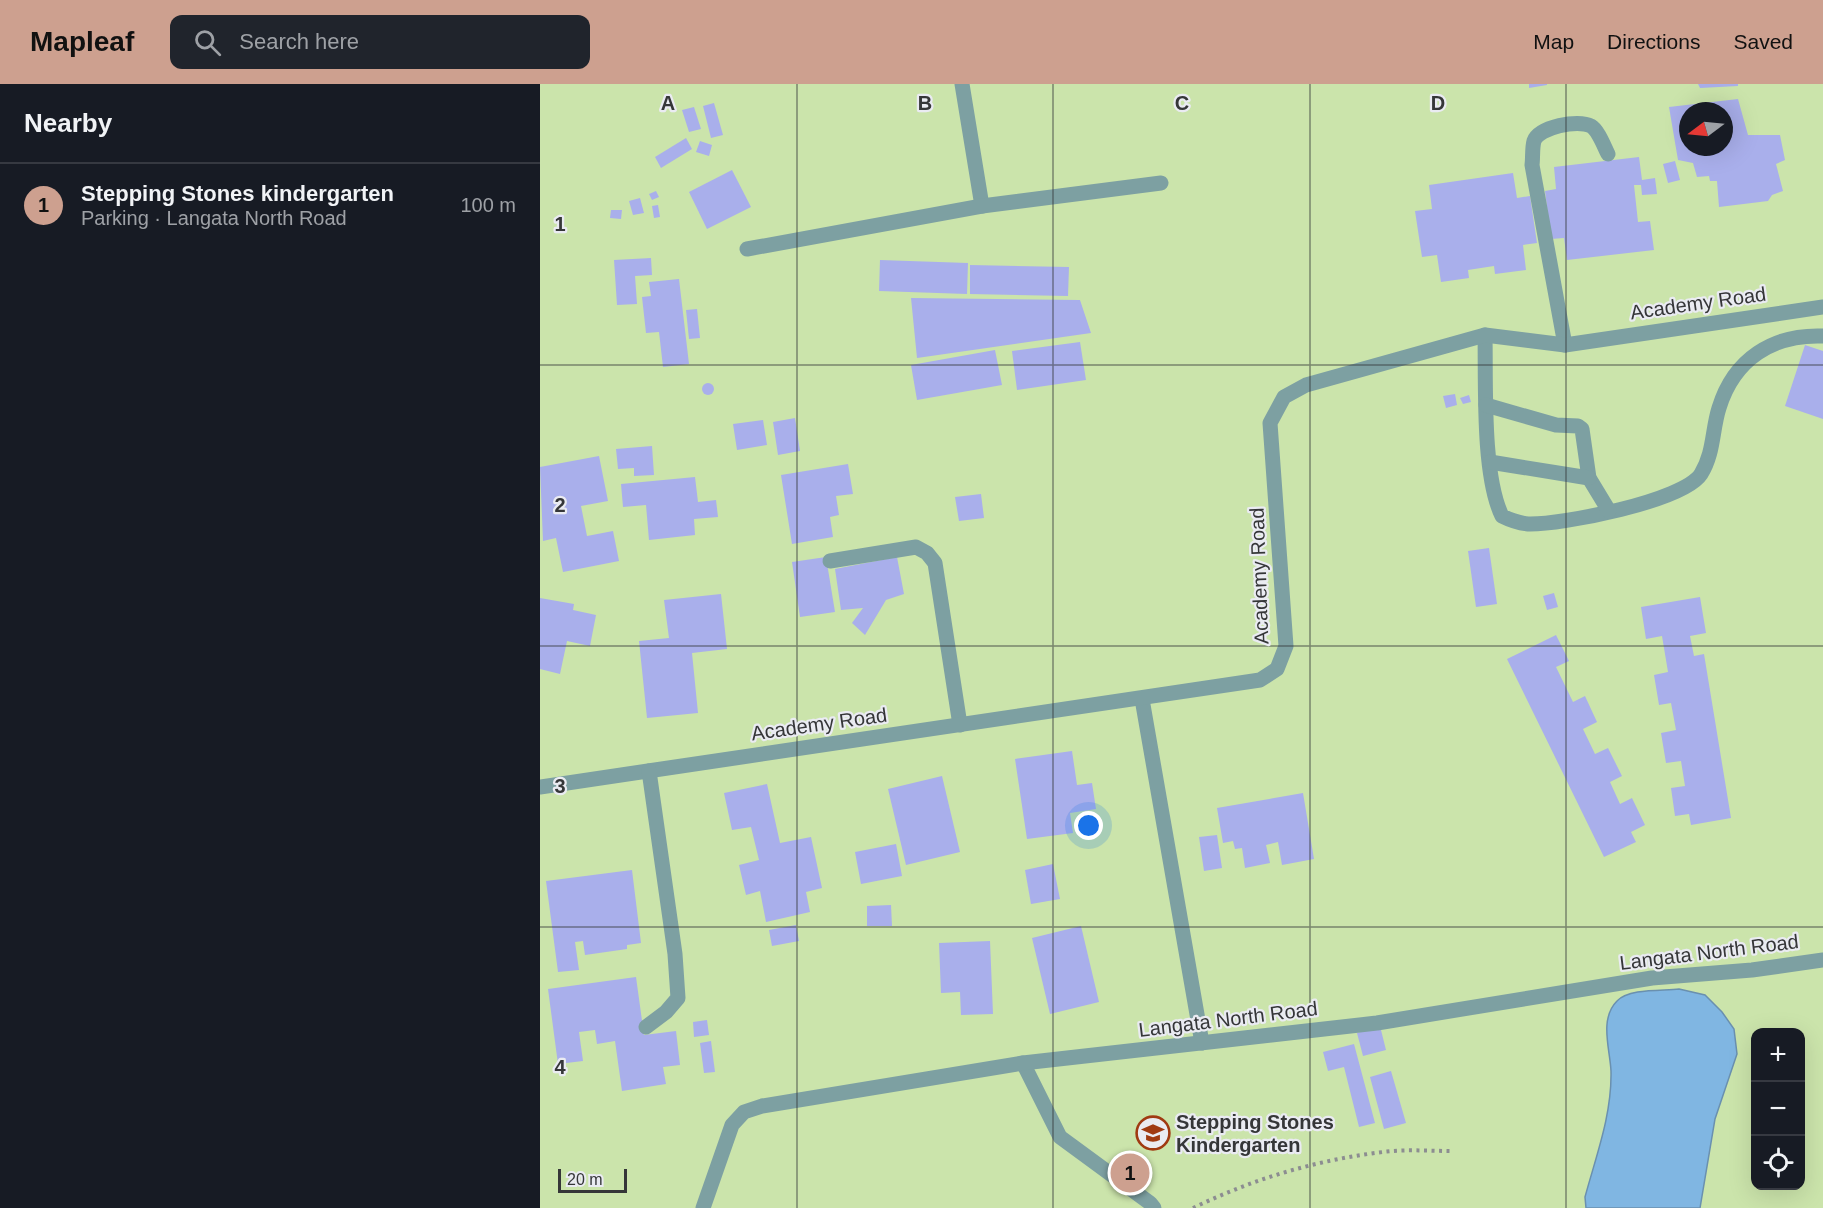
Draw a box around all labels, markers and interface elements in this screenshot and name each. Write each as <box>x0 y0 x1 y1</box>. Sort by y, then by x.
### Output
search box <box>170 15 590 69</box>
text: Mapleaf <box>30 26 134 57</box>
icon: search <box>191 26 224 59</box>
text: Search here <box>239 29 359 54</box>
text: Map <box>1533 30 1574 53</box>
text: Directions <box>1607 30 1700 53</box>
text: Saved <box>1733 30 1793 53</box>
text: A <box>661 92 675 114</box>
text: B <box>918 92 932 114</box>
text: C <box>1175 92 1189 114</box>
text: D <box>1431 92 1445 114</box>
north arrow <box>1679 102 1733 156</box>
text: Nearby <box>24 108 112 138</box>
text: Stepping Stones kindergarten <box>81 181 394 206</box>
text: 1 <box>38 194 49 216</box>
text: 100 m <box>460 194 516 216</box>
text: Parking · Langata North Road <box>81 207 347 229</box>
text: 1 <box>554 213 566 235</box>
street label: Academy Road <box>1629 283 1767 323</box>
text: 2 <box>554 494 566 516</box>
street label: Academy Road <box>1246 507 1272 645</box>
street label: Academy Road <box>750 704 888 744</box>
text: 3 <box>554 775 566 797</box>
your location <box>1074 811 1103 840</box>
street label: Langata North Road <box>1618 930 1800 974</box>
street label: Langata North Road <box>1137 997 1319 1041</box>
map controls <box>1751 1028 1805 1190</box>
button: + <box>1751 1028 1805 1082</box>
text: 4 <box>554 1056 566 1078</box>
button: − <box>1751 1082 1805 1136</box>
place label: Stepping Stones Kindergarten <box>1176 1111 1334 1156</box>
school or university icon: Stepping Stones Kindergarten <box>1135 1115 1171 1151</box>
button: locate <box>1751 1136 1805 1190</box>
pin: 1 <box>1110 1150 1150 1196</box>
scale bar <box>558 1166 627 1194</box>
text: 20 m <box>567 1171 603 1188</box>

